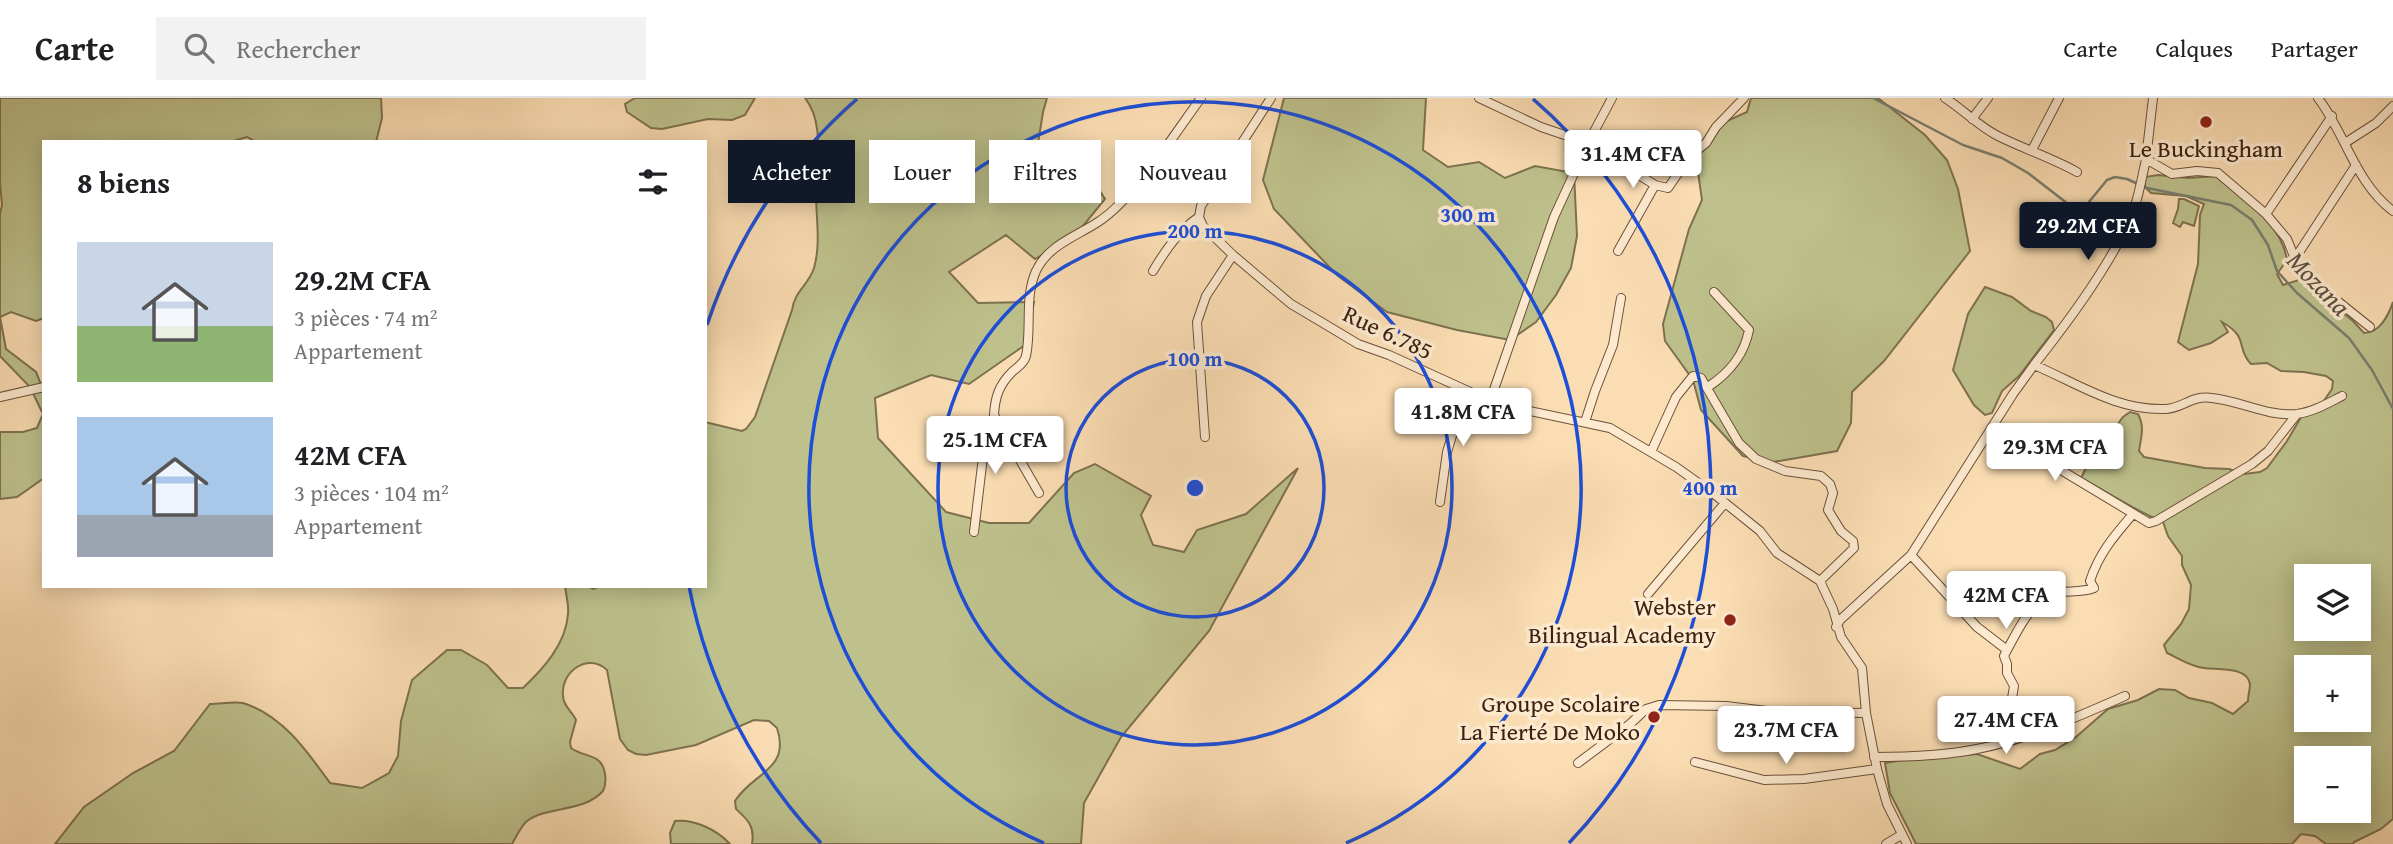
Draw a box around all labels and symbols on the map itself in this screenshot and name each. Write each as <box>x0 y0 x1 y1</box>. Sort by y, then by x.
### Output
marker: Le Buckingham <box>2198 114 2214 130</box>
pin: 31.4M CFA <box>1553 130 1713 190</box>
place label: Le Buckingham <box>2129 131 2283 166</box>
text: 300 m <box>1440 199 1496 230</box>
pin: 29.2M CFA <box>2008 202 2168 262</box>
text: 200 m <box>1167 215 1223 246</box>
water label: Mozana <box>2278 242 2360 325</box>
street label: Rue 6.785 <box>1337 296 1439 368</box>
text: 100 m <box>1167 343 1223 374</box>
pin: 41.8M CFA <box>1383 388 1543 448</box>
pin: 25.1M CFA <box>915 416 1075 476</box>
pin: 29.3M CFA <box>1975 424 2135 483</box>
text: 400 m <box>1682 472 1738 503</box>
centre of rings <box>1183 476 1207 500</box>
pin: 42M CFA <box>1941 572 2071 631</box>
place label: Webster Bilingual Academy <box>1528 589 1716 652</box>
marker: Webster Bilingual Academy <box>1722 612 1738 628</box>
place label: Groupe Scolaire La Fierté De Moko <box>1460 686 1640 749</box>
pin: 27.4M CFA <box>1926 696 2086 756</box>
pin: 23.7M CFA <box>1706 706 1866 766</box>
marker: Groupe Scolaire La Fierté De Moko <box>1646 709 1662 725</box>

